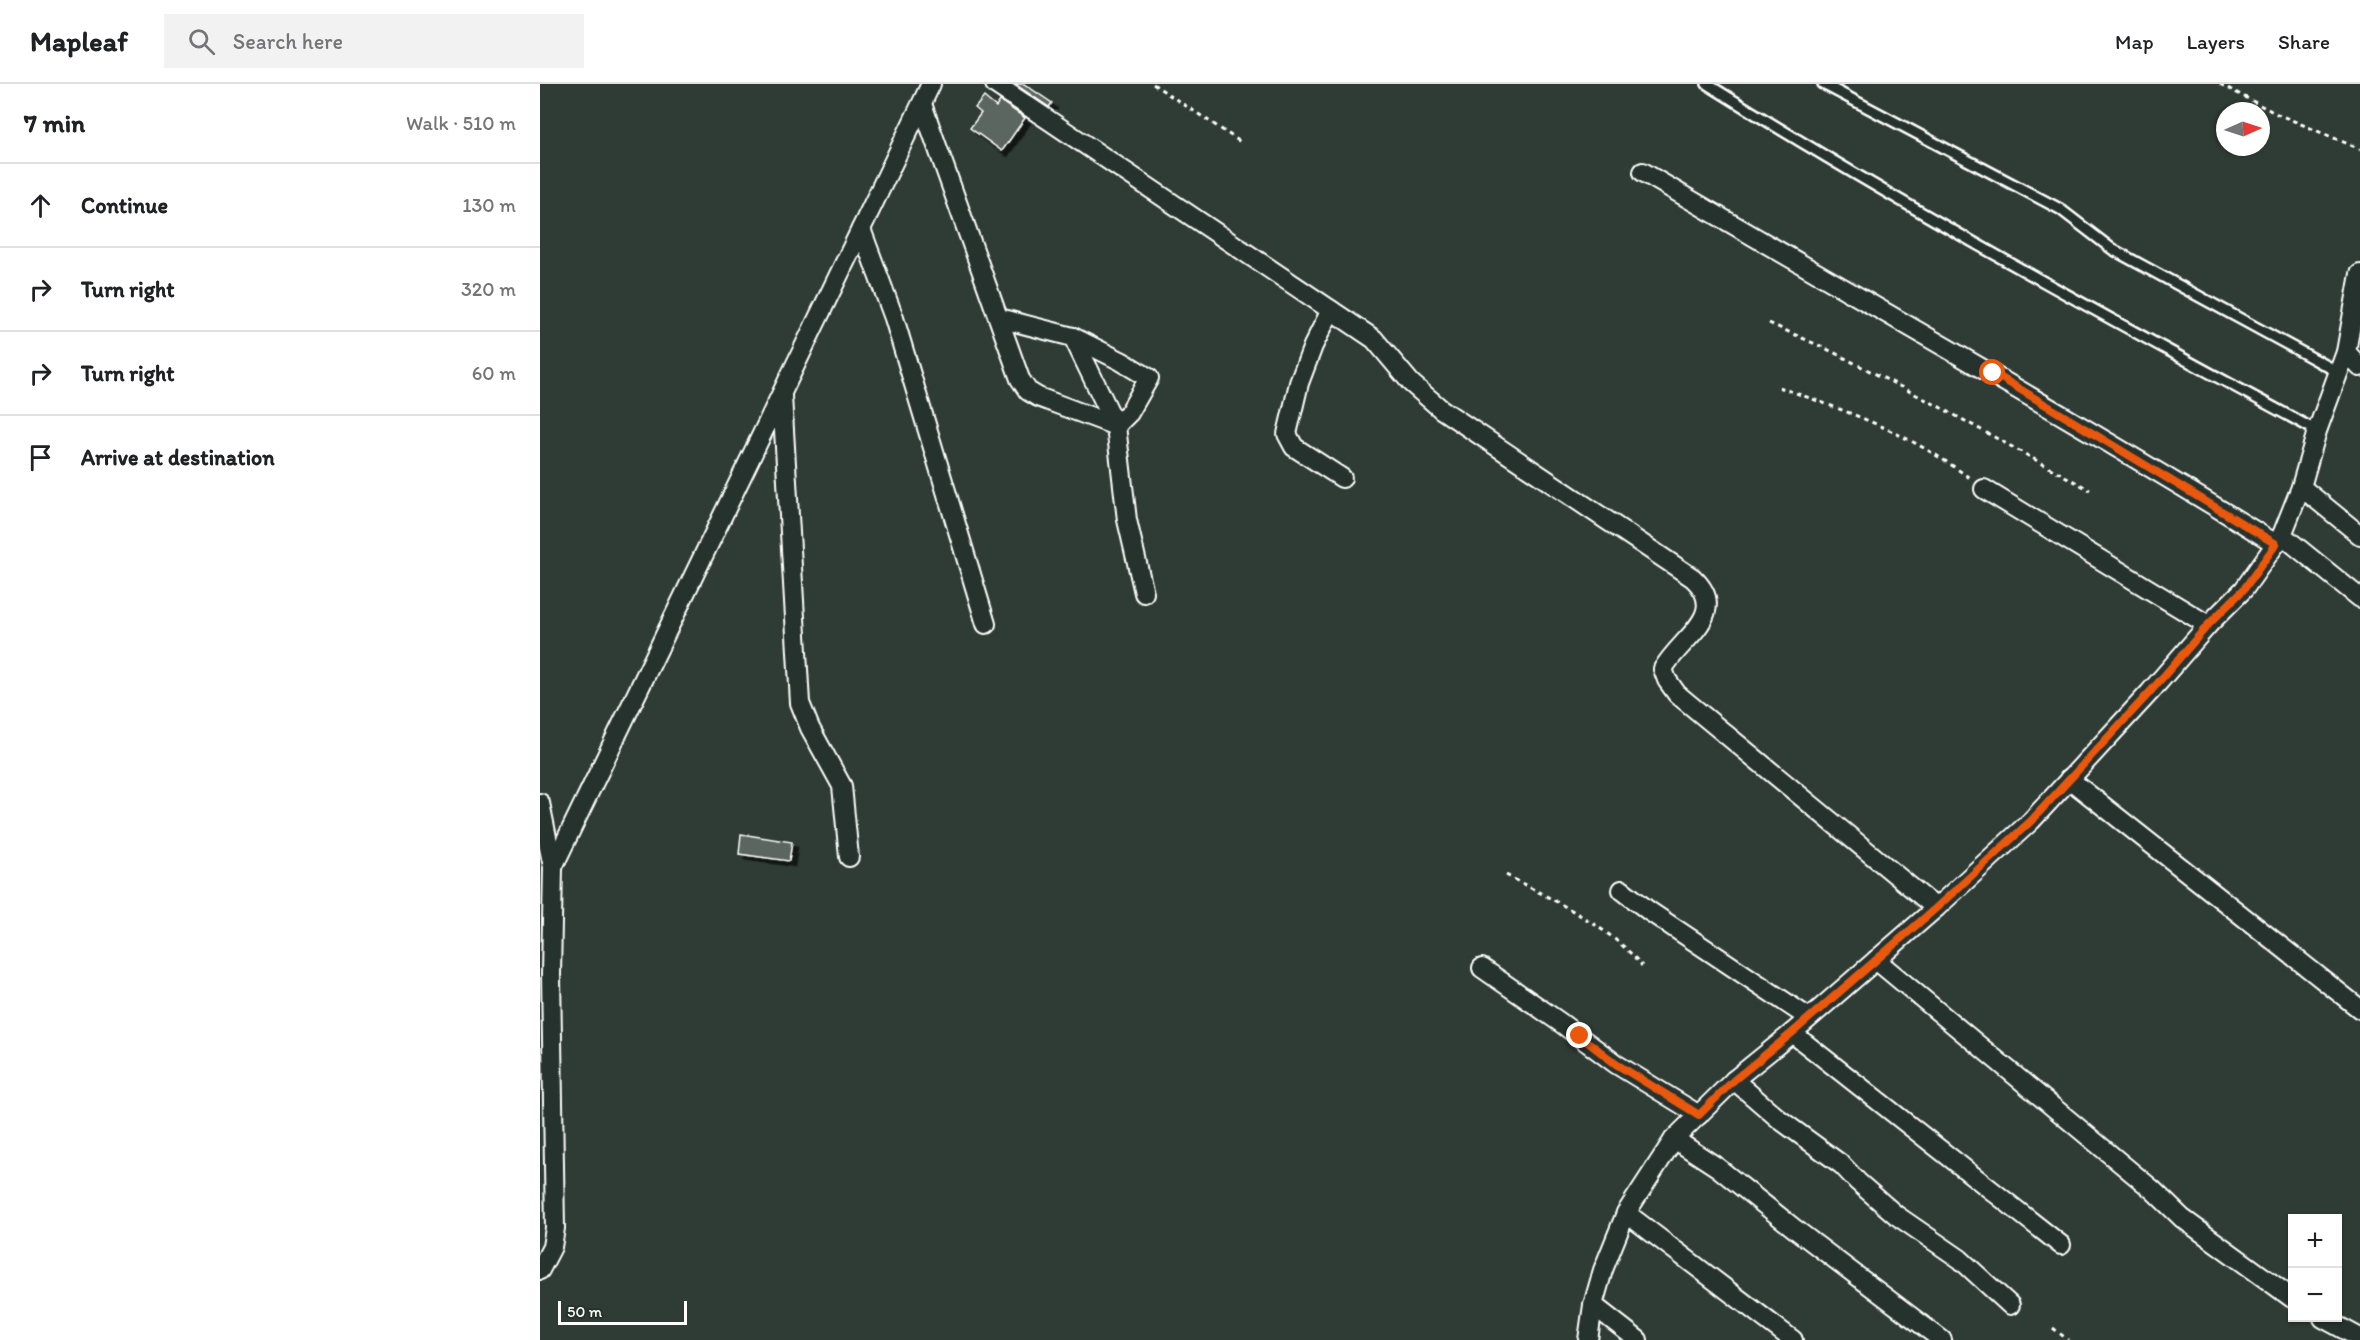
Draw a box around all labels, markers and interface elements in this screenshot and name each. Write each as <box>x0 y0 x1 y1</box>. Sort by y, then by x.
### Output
search box <box>164 14 584 68</box>
text: Mapleaf <box>30 24 128 58</box>
icon: search <box>185 25 218 58</box>
text: Search here <box>233 28 343 55</box>
text: Map <box>2115 29 2154 54</box>
text: Layers <box>2187 29 2245 54</box>
text: Share <box>2278 29 2330 54</box>
north arrow <box>2216 102 2270 156</box>
text: 7 min <box>24 107 85 139</box>
text: Walk · 510 m <box>406 111 516 135</box>
icon: ahead <box>24 189 57 222</box>
text: Continue <box>81 192 168 219</box>
text: 130 m <box>462 193 516 217</box>
icon: right <box>24 273 57 306</box>
text: Turn right <box>81 276 175 303</box>
text: 320 m <box>461 277 516 301</box>
icon: right <box>24 357 57 390</box>
route start <box>1979 359 2005 385</box>
text: Turn right <box>81 360 175 387</box>
text: 60 m <box>472 361 516 385</box>
icon: arrive <box>24 441 57 474</box>
text: Arrive at destination <box>81 444 275 471</box>
route end <box>1566 1022 1592 1048</box>
map controls <box>2288 1214 2342 1322</box>
button: + <box>2288 1214 2342 1268</box>
button: − <box>2288 1268 2342 1322</box>
scale bar <box>558 1298 687 1326</box>
text: 50 m <box>567 1302 602 1321</box>

